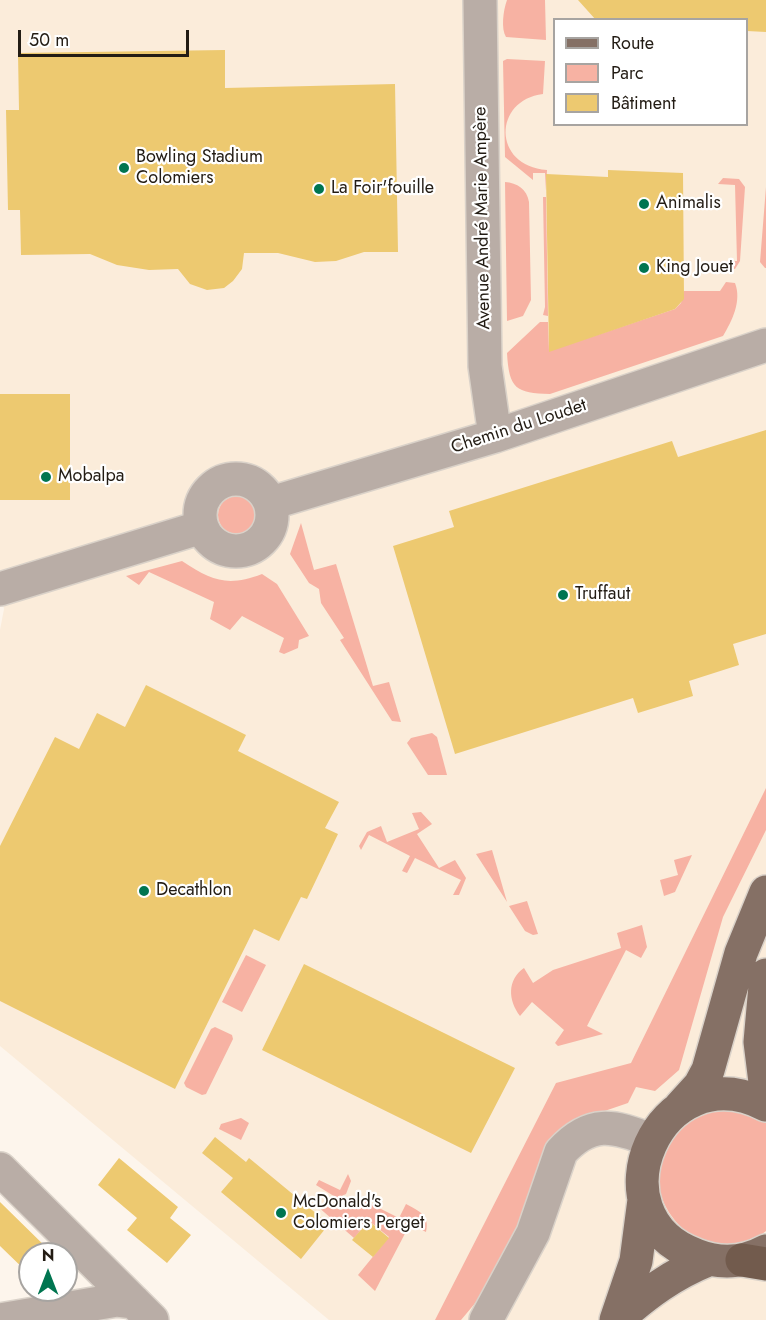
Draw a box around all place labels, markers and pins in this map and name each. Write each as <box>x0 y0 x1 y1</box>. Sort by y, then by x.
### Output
place label: Bowling Stadium Colomiers <box>136 147 263 190</box>
marker: Bowling Stadium Colomiers <box>117 161 131 175</box>
place label: La Foir'fouille <box>331 178 434 200</box>
marker: La Foir'fouille <box>312 182 326 196</box>
place label: Animalis <box>656 193 721 215</box>
marker: Animalis <box>637 197 651 211</box>
place label: King Jouet <box>656 257 733 279</box>
marker: King Jouet <box>637 261 651 275</box>
place label: Mobalpa <box>58 466 124 488</box>
marker: Mobalpa <box>39 470 53 484</box>
place label: Truffaut <box>575 584 630 606</box>
marker: Truffaut <box>556 588 570 602</box>
place label: Decathlon <box>156 880 232 902</box>
marker: Decathlon <box>137 884 151 898</box>
place label: McDonald's Colomiers Perget <box>293 1192 424 1234</box>
marker: McDonald's Colomiers Perget <box>274 1206 288 1220</box>

